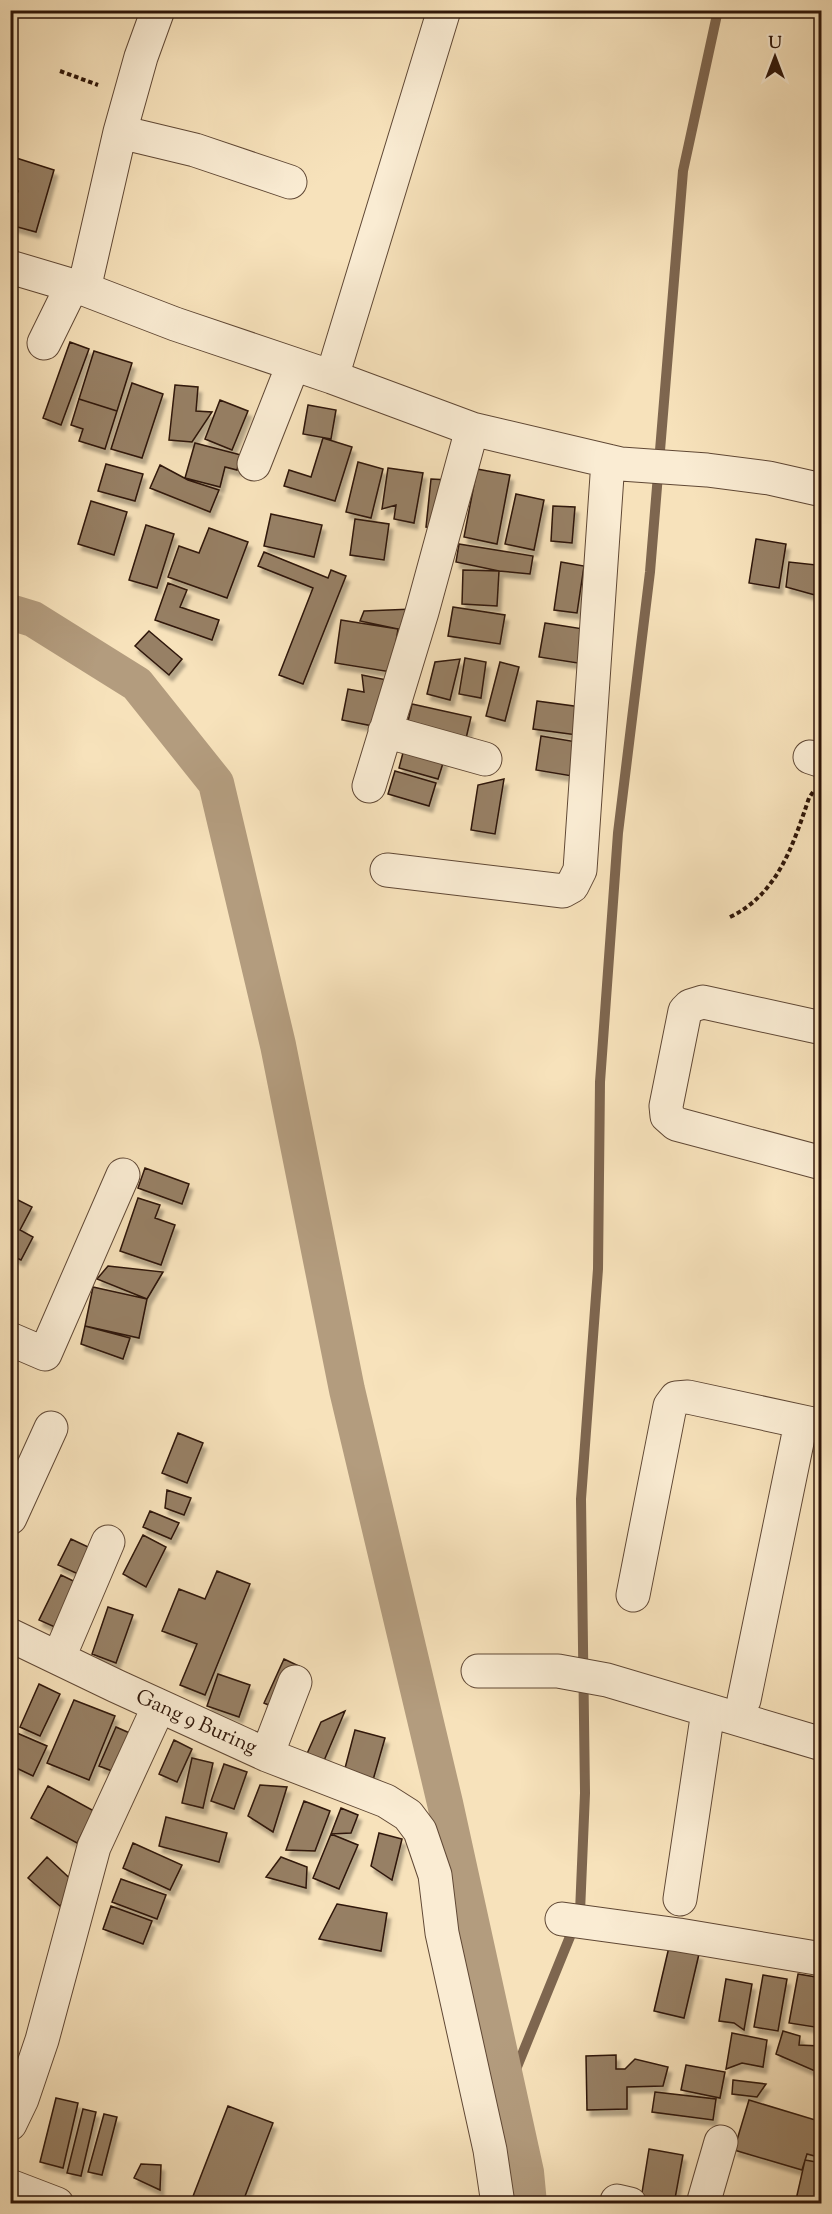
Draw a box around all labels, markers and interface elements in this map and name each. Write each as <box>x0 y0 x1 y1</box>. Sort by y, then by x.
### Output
north arrow <box>745 27 805 87</box>
text: U <box>768 33 782 56</box>
street label: Gang 9 Buring <box>130 1683 262 1763</box>

